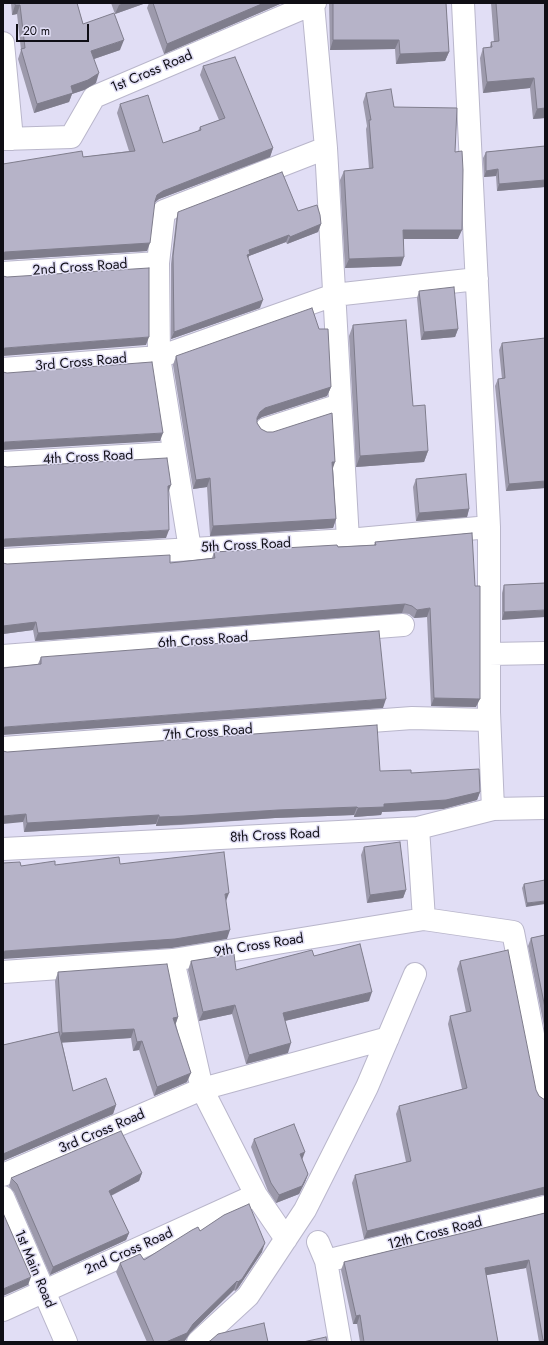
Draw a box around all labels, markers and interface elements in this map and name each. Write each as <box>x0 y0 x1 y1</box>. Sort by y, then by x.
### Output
scale bar <box>18 16 91 42</box>
text: 20 m <box>23 22 50 40</box>
street label: 1st Cross Road <box>109 47 195 97</box>
street label: 2nd Cross Road <box>32 256 128 280</box>
street label: 3rd Cross Road <box>34 351 128 375</box>
street label: 4th Cross Road <box>42 447 134 469</box>
street label: 5th Cross Road <box>200 535 292 557</box>
street label: 6th Cross Road <box>157 629 249 653</box>
street label: 7th Cross Road <box>163 721 253 745</box>
street label: 8th Cross Road <box>230 825 320 847</box>
street label: 9th Cross Road <box>213 931 305 961</box>
street label: 3rd Cross Road <box>56 1106 148 1158</box>
street label: 12th Cross Road <box>386 1214 484 1254</box>
street label: 2nd Cross Road <box>82 1225 176 1279</box>
street label: 1st Main Road <box>10 1228 58 1310</box>

